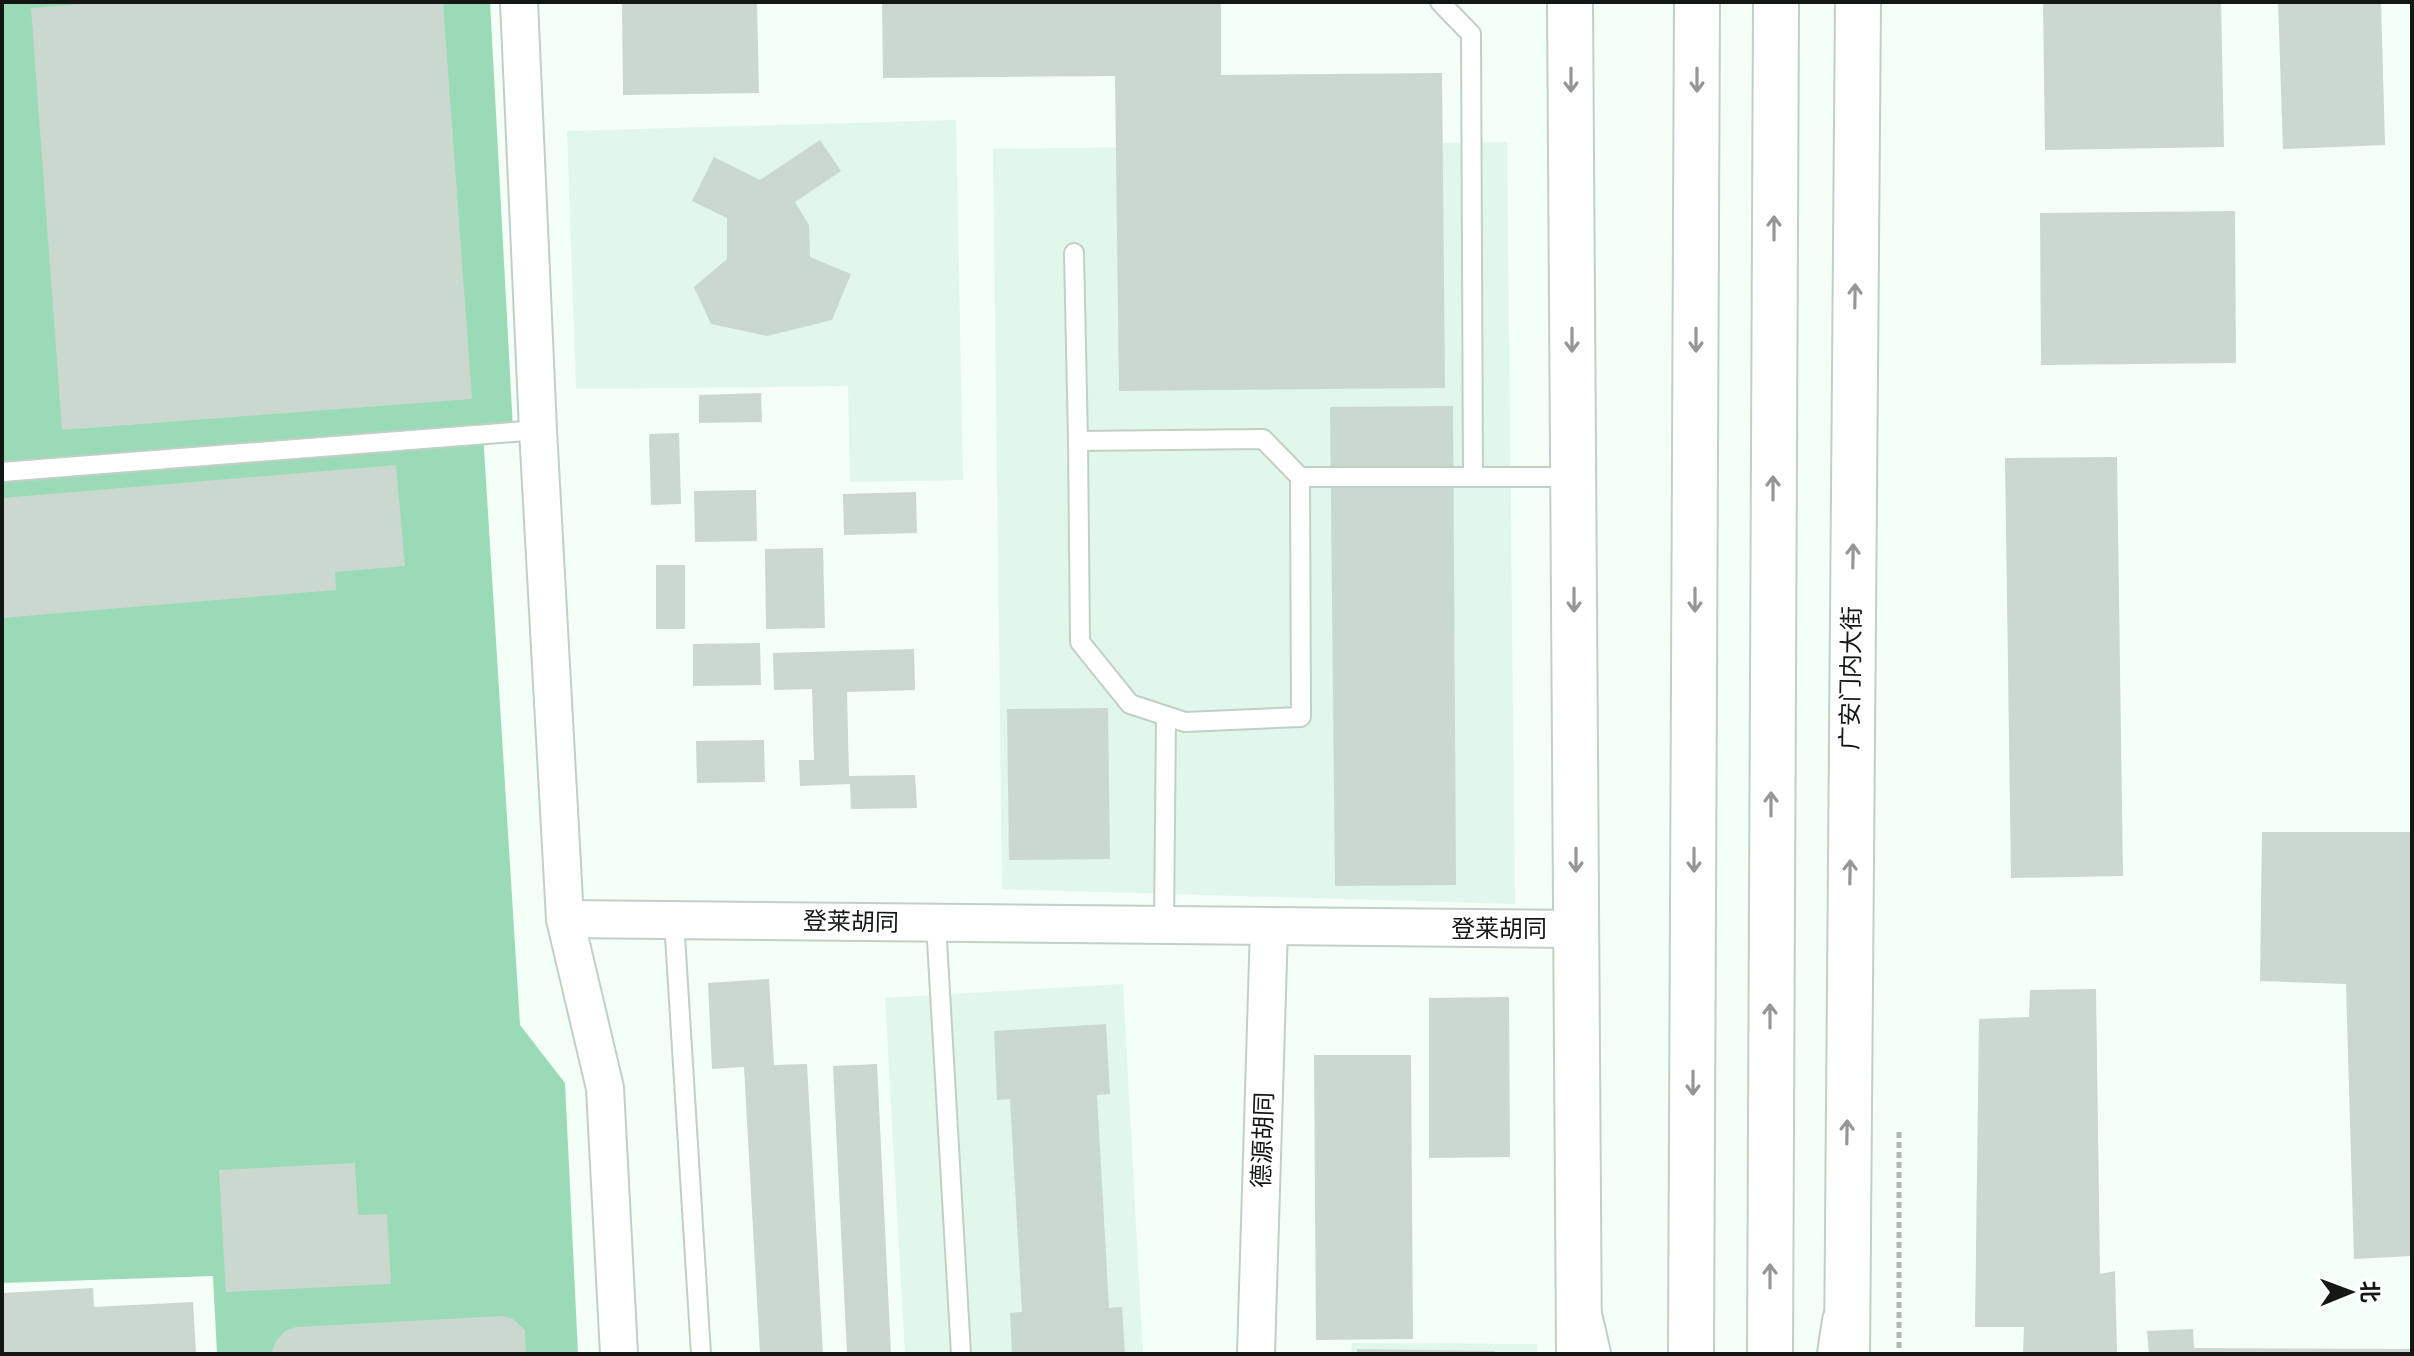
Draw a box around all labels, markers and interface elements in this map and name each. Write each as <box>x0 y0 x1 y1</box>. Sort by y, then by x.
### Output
one-way arrow <box>1563 66 1579 93</box>
one-way arrow <box>1689 66 1705 93</box>
one-way arrow <box>1767 215 1782 242</box>
one-way arrow <box>1847 283 1863 310</box>
one-way arrow <box>1564 326 1580 353</box>
one-way arrow <box>1688 326 1704 353</box>
one-way arrow <box>1765 475 1781 502</box>
one-way arrow <box>1845 543 1860 570</box>
one-way arrow <box>1566 586 1582 613</box>
one-way arrow <box>1687 586 1703 613</box>
street label: 广安门内大街 <box>1833 606 1870 750</box>
one-way arrow <box>1763 791 1779 818</box>
one-way arrow <box>1568 846 1584 873</box>
one-way arrow <box>1686 846 1702 873</box>
one-way arrow <box>1842 859 1857 886</box>
street label: 登莱胡同 <box>803 904 899 941</box>
street label: 登莱胡同 <box>1451 912 1547 947</box>
one-way arrow <box>1762 1003 1778 1030</box>
one-way arrow <box>1685 1069 1701 1096</box>
street label: 德源胡同 <box>1244 1091 1283 1189</box>
one-way arrow <box>1839 1119 1855 1146</box>
north arrow <box>2310 1252 2390 1332</box>
one-way arrow <box>1762 1263 1778 1290</box>
text: 北 <box>2353 1280 2385 1303</box>

